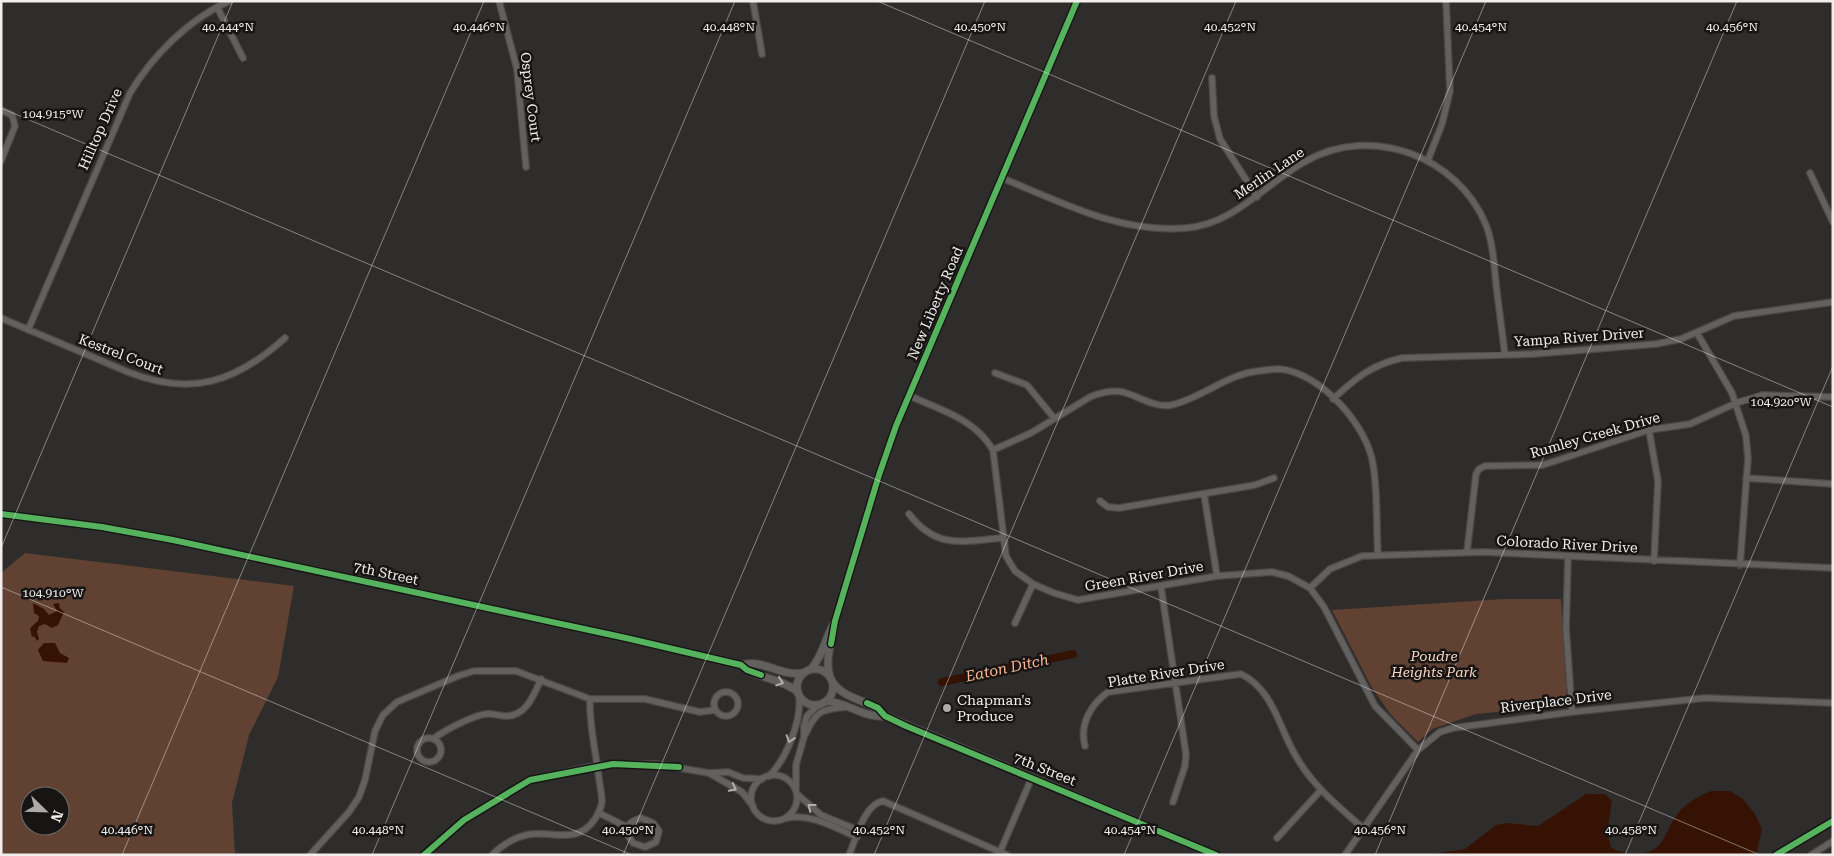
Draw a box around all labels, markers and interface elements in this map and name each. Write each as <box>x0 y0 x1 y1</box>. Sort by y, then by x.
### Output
text: 40.444°N <box>202 20 254 34</box>
text: 40.446°N <box>453 20 505 34</box>
text: 40.448°N <box>703 20 755 34</box>
text: 40.450°N <box>954 20 1006 34</box>
text: 40.452°N <box>1204 20 1256 34</box>
text: 40.454°N <box>1455 20 1507 34</box>
text: 40.456°N <box>1706 20 1758 34</box>
street label: Osprey Court <box>518 51 544 143</box>
street label: Hilltop Drive <box>75 85 125 172</box>
text: 104.915°W <box>22 107 85 121</box>
street label: Merlin Lane <box>1231 144 1307 202</box>
street label: New Liberty Road <box>904 244 966 362</box>
street label: Yampa River Driver <box>1513 324 1645 350</box>
street label: Kestrel Court <box>77 331 165 377</box>
text: 104.920°W <box>1750 395 1813 409</box>
street label: Rumley Creek Drive <box>1528 409 1662 461</box>
street label: Colorado River Drive <box>1496 532 1638 556</box>
street label: 7th Street <box>352 558 420 588</box>
street label: Green River Drive <box>1083 558 1205 594</box>
text: 104.910°W <box>22 586 85 600</box>
park label: Poudre Heights Park <box>1390 648 1477 680</box>
water label: Eaton Ditch <box>963 650 1050 686</box>
street label: Platte River Drive <box>1107 656 1226 690</box>
one-way arrow <box>775 676 784 686</box>
street label: Riverplace Drive <box>1499 686 1613 716</box>
place label: Chapman's Produce <box>957 692 1031 724</box>
marker: Chapman's Produce <box>941 702 953 714</box>
one-way arrow <box>786 734 796 743</box>
street label: 7th Street <box>1011 749 1079 789</box>
one-way arrow <box>728 782 737 792</box>
north arrow <box>20 786 70 836</box>
one-way arrow <box>807 804 817 813</box>
text: N <box>47 808 66 824</box>
text: 40.446°N <box>101 823 153 837</box>
text: 40.448°N <box>352 823 404 837</box>
text: 40.450°N <box>602 823 654 837</box>
text: 40.452°N <box>853 823 905 837</box>
text: 40.454°N <box>1104 823 1156 837</box>
text: 40.456°N <box>1354 823 1406 837</box>
text: 40.458°N <box>1605 823 1657 837</box>

